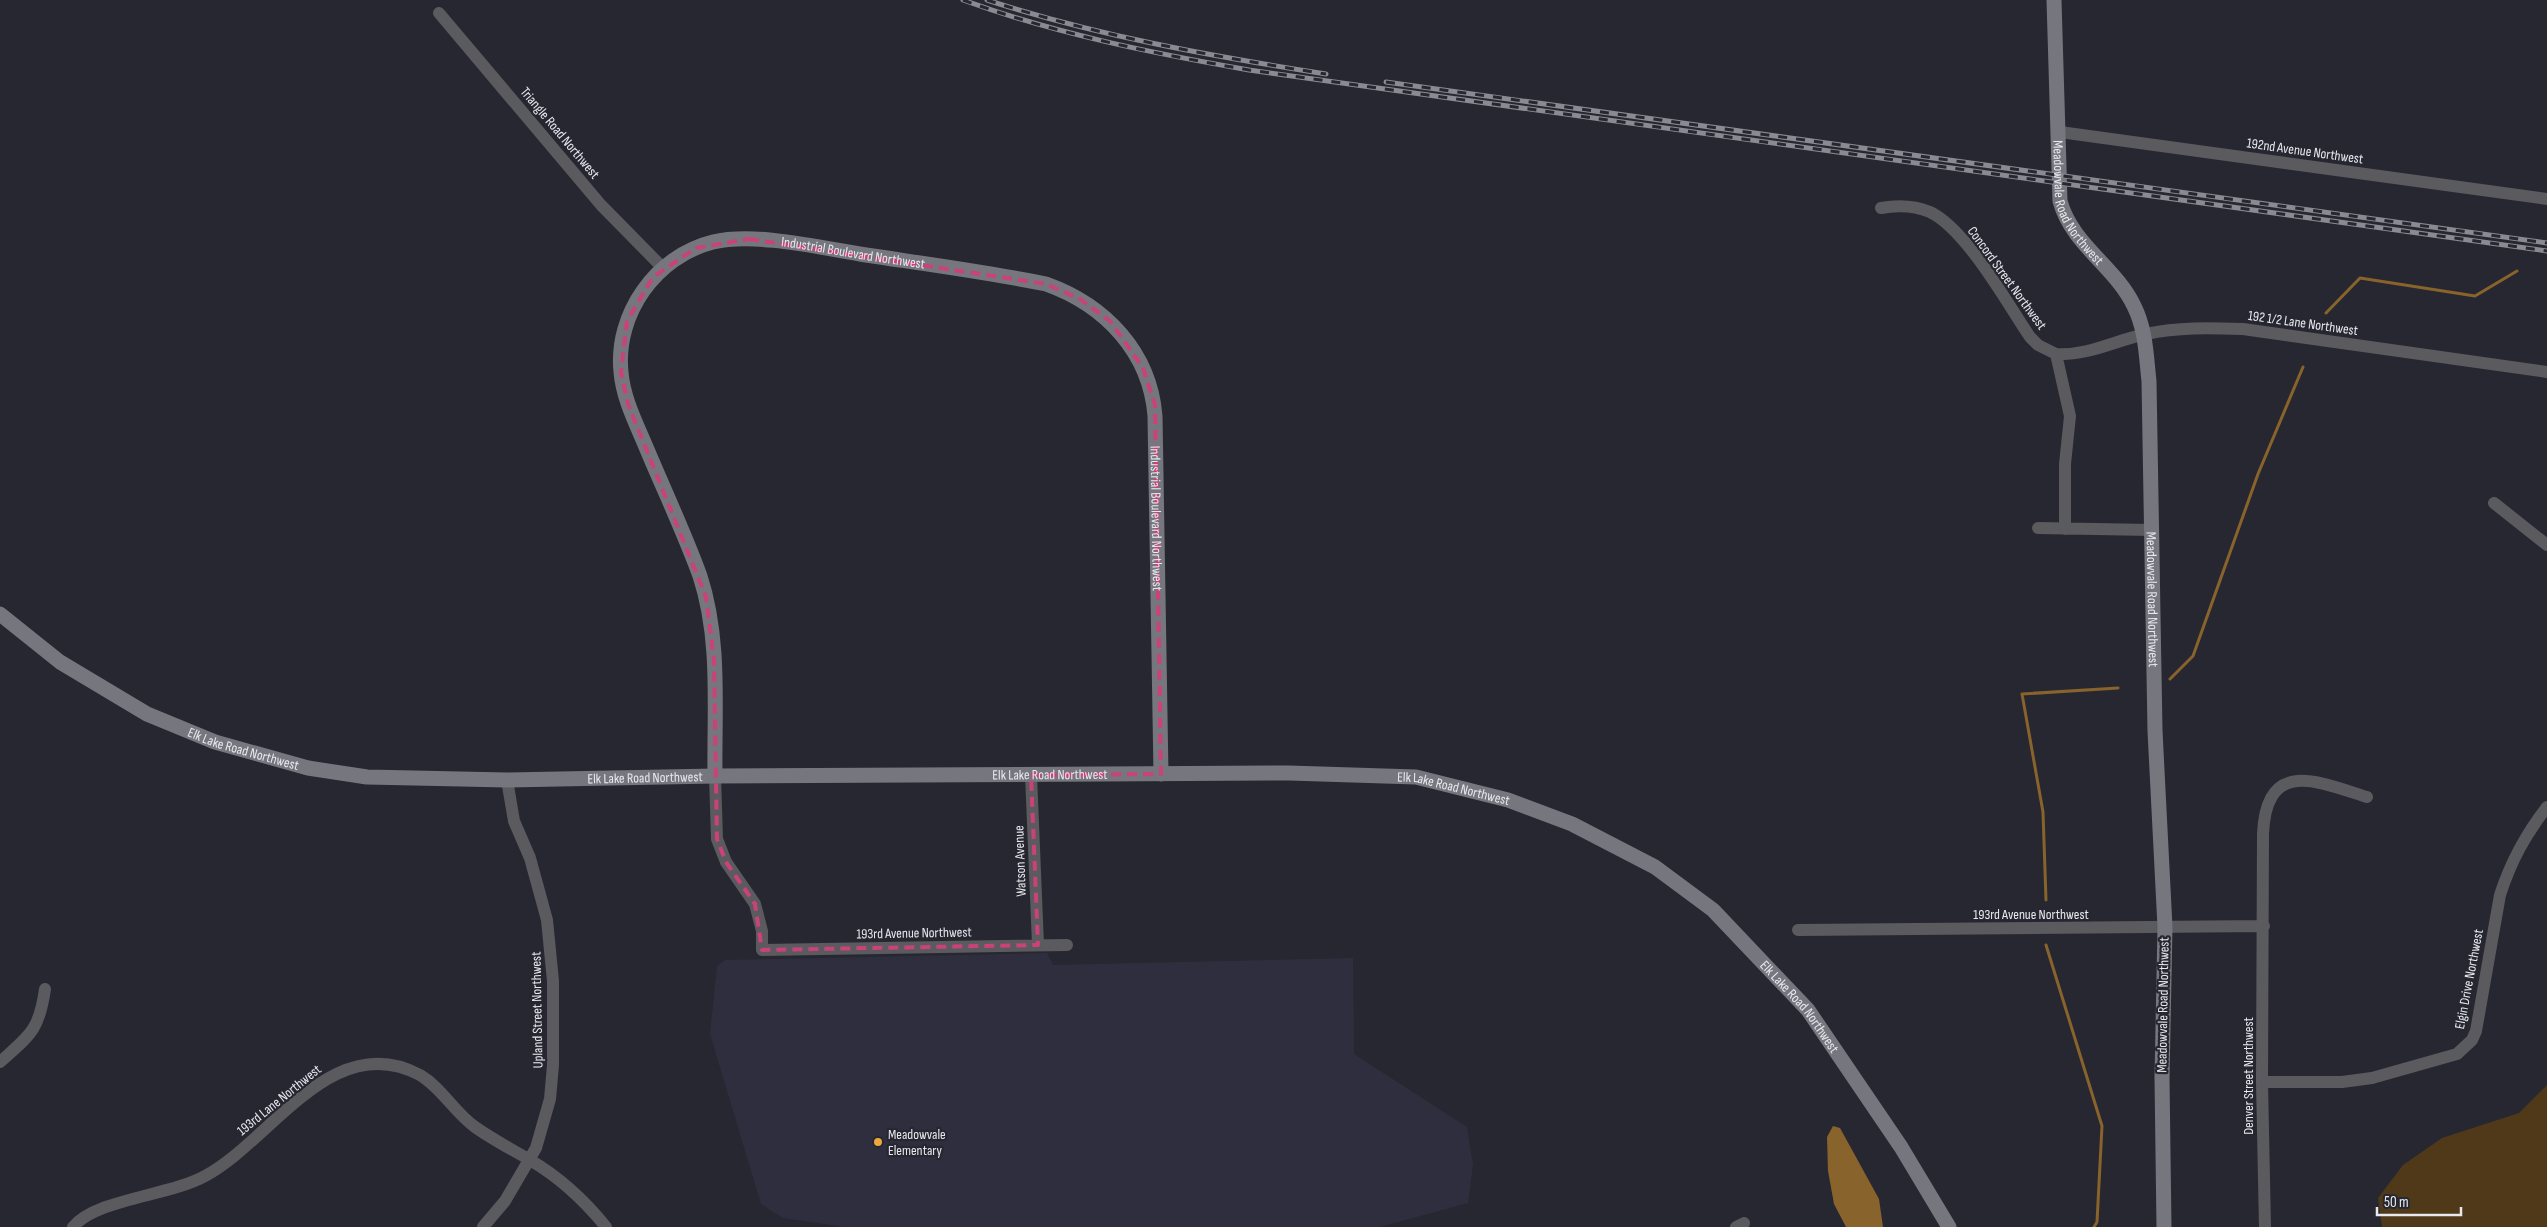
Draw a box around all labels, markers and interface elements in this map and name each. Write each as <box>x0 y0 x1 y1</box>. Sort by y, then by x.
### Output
street label: Triangle Road Northwest <box>517 84 603 182</box>
street label: 192nd Avenue Northwest <box>2246 134 2364 168</box>
street label: Meadowvale Road Northwest <box>2050 140 2107 268</box>
street label: Concord Street Northwest <box>1964 223 2050 333</box>
street label: Industrial Boulevard Northwest <box>780 233 926 272</box>
street label: 192 1/2 Lane Northwest <box>2247 307 2359 339</box>
street label: Industrial Boulevard Northwest <box>1147 445 1166 591</box>
street label: Meadowvale Road Northwest <box>2143 531 2162 667</box>
street label: Elk Lake Road Northwest <box>186 723 301 774</box>
street label: Elk Lake Road Northwest <box>992 765 1108 783</box>
street label: Elk Lake Road Northwest <box>587 768 703 787</box>
street label: Elk Lake Road Northwest <box>1397 768 1512 809</box>
street label: Watson Avenue <box>1010 825 1030 897</box>
street label: 193rd Avenue Northwest <box>1973 906 2089 923</box>
street label: 193rd Avenue Northwest <box>856 923 972 943</box>
street label: Elgin Drive Northwest <box>2451 928 2487 1030</box>
street label: Meadowvale Road Northwest <box>2153 937 2173 1073</box>
street label: Upland Street Northwest <box>527 952 547 1068</box>
street label: Elk Lake Road Northwest <box>1757 957 1843 1056</box>
street label: Denver Street Northwest <box>2240 1017 2257 1135</box>
street label: 193rd Lane Northwest <box>233 1061 325 1139</box>
place label: Meadowvale Elementary <box>888 1126 946 1159</box>
marker: Meadowvale Elementary <box>872 1136 884 1148</box>
scale bar <box>2377 1184 2461 1216</box>
text: 50 m <box>2384 1193 2409 1212</box>

